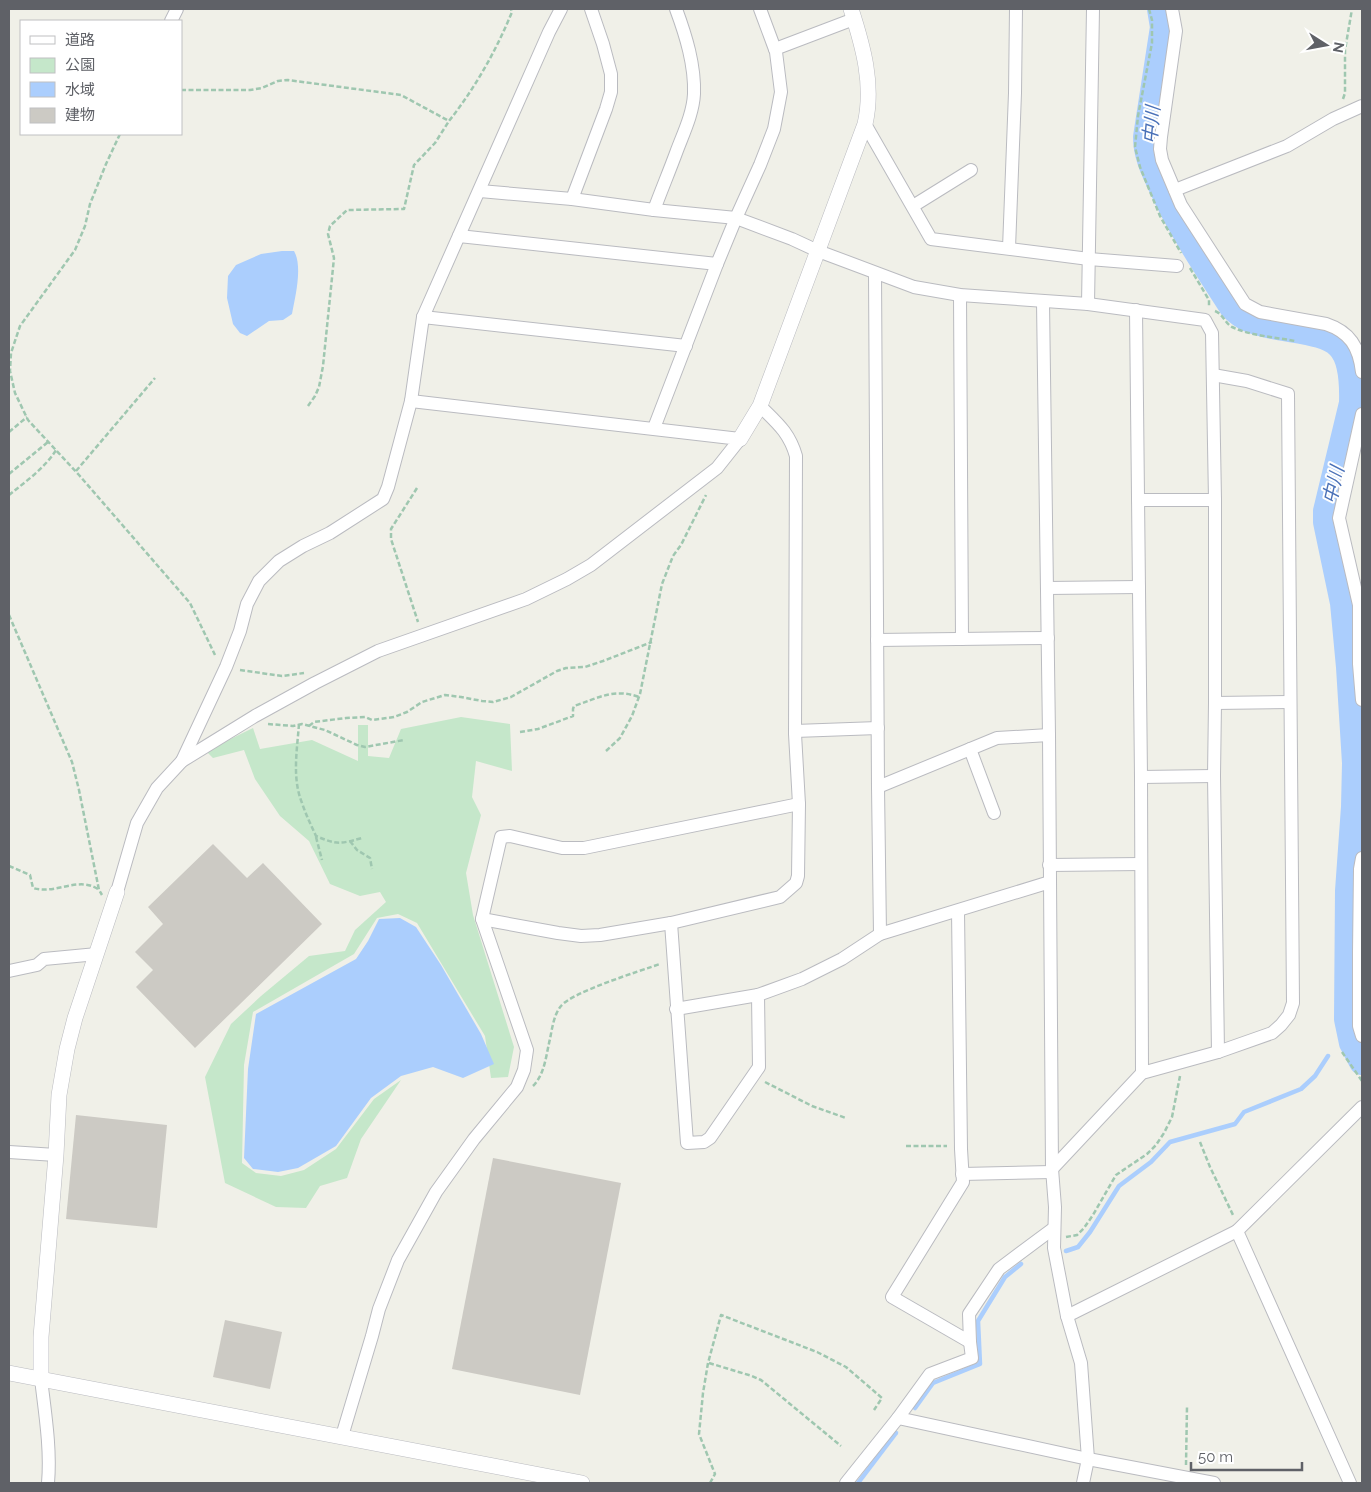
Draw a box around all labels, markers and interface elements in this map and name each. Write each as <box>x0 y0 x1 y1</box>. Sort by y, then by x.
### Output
legend <box>20 20 182 135</box>
north arrow <box>1301 20 1351 70</box>
text: 道路 <box>65 31 95 49</box>
text: N <box>1330 41 1348 54</box>
text: 公園 <box>65 56 95 74</box>
text: 水域 <box>65 81 95 99</box>
water label: 中川 <box>1138 103 1164 145</box>
text: 建物 <box>65 106 95 124</box>
water label: 中川 <box>1318 462 1348 506</box>
scale bar <box>1191 1440 1302 1472</box>
text: 50 m <box>1198 1448 1233 1466</box>

